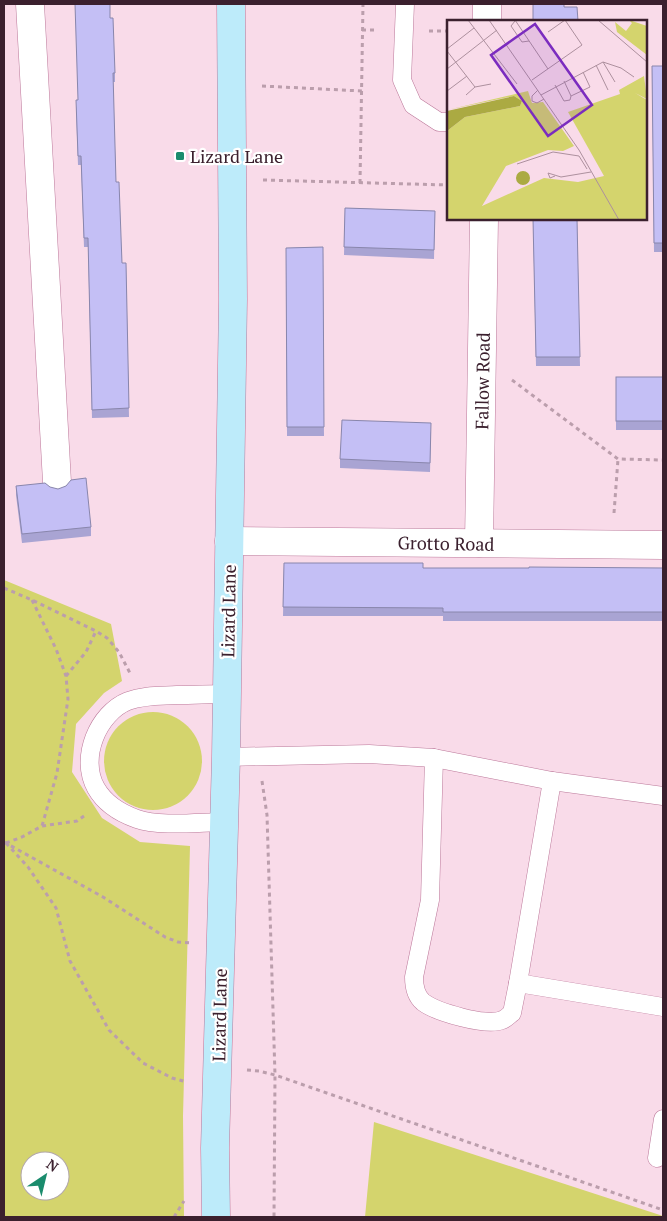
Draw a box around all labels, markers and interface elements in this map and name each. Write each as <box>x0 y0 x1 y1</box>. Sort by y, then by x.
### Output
inset map <box>447 20 647 220</box>
place label: Lizard Lane <box>190 144 283 168</box>
marker: Lizard Lane <box>174 150 186 162</box>
street label: Fallow Road <box>469 332 495 430</box>
street label: Grotto Road <box>397 530 495 556</box>
street label: Lizard Lane <box>215 564 241 658</box>
street label: Lizard Lane <box>206 968 232 1062</box>
north arrow <box>20 1151 70 1201</box>
text: N <box>43 1154 63 1176</box>

